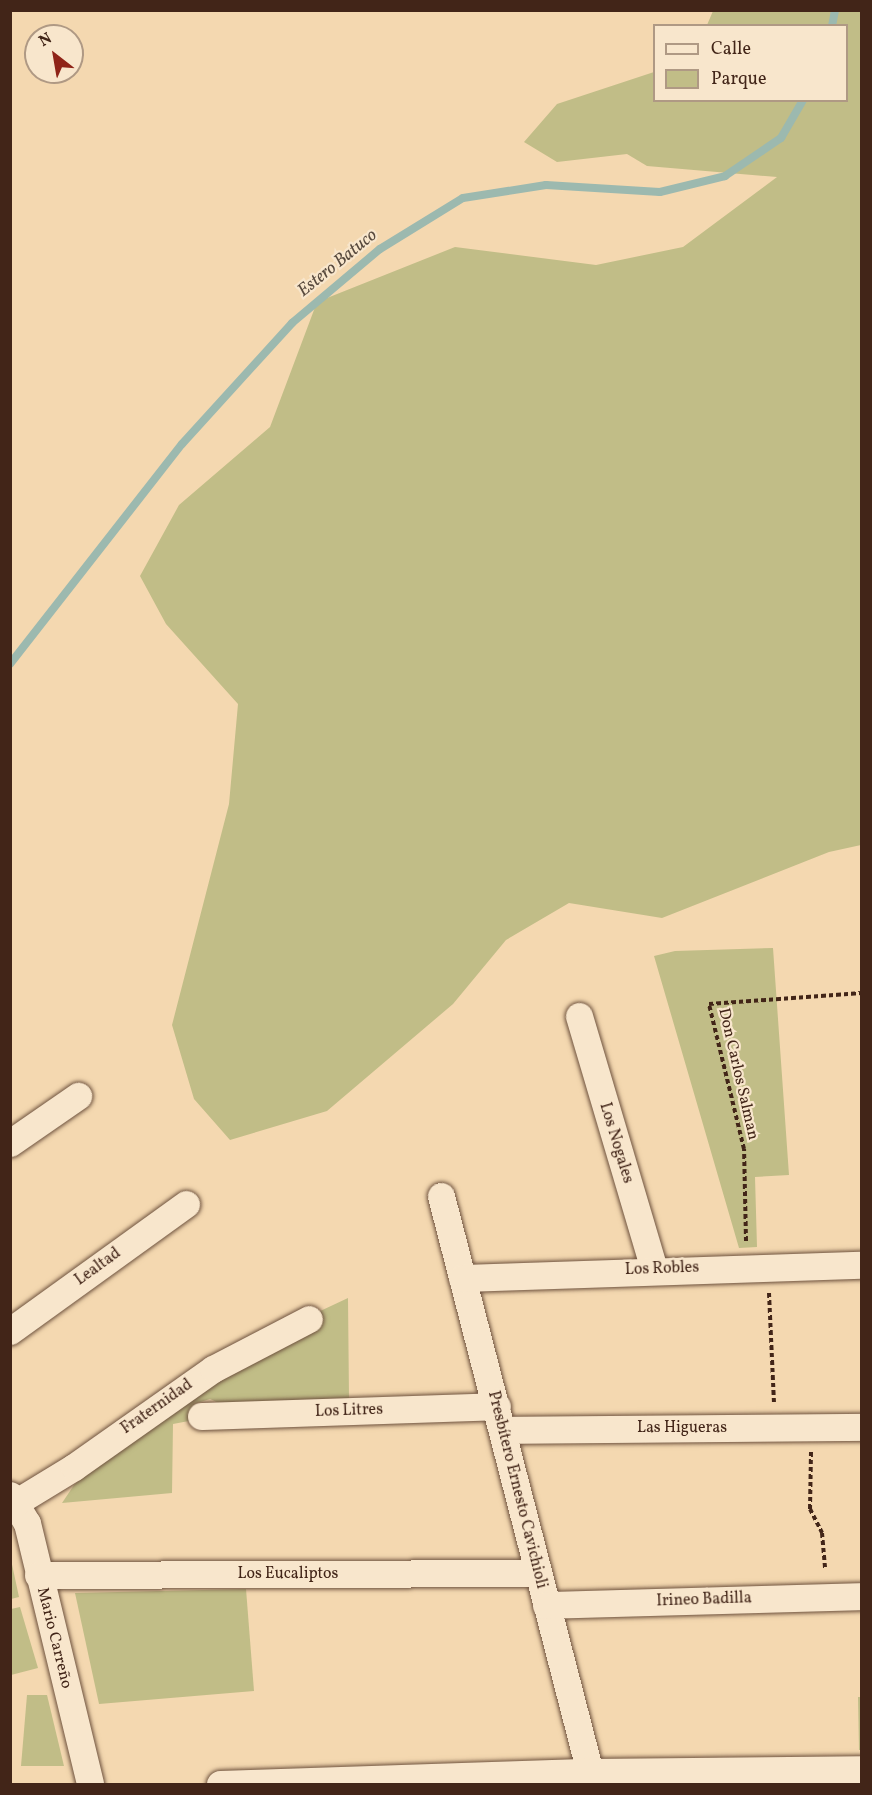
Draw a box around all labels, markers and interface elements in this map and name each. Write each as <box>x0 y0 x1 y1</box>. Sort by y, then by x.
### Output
north arrow <box>24 24 84 84</box>
legend <box>653 24 848 102</box>
text: N <box>35 28 56 53</box>
text: Calle <box>711 37 751 62</box>
text: Parque <box>711 67 766 92</box>
water label: Estero Batuco <box>294 225 382 303</box>
street label: Don Carlos Salman <box>713 1006 763 1142</box>
street label: Los Nogales <box>595 1100 637 1186</box>
street label: Lealtad <box>71 1244 125 1290</box>
street label: Los Robles <box>625 1258 699 1280</box>
street label: Fraternidad <box>117 1375 197 1439</box>
street label: Presbítero Ernesto Cavichioli <box>483 1389 551 1591</box>
street label: Los Litres <box>315 1400 383 1422</box>
street label: Las Higueras <box>637 1418 727 1438</box>
street label: Los Eucaliptos <box>238 1564 338 1584</box>
street label: Mario Carreño <box>32 1585 76 1691</box>
street label: Irineo Badilla <box>656 1589 752 1611</box>

